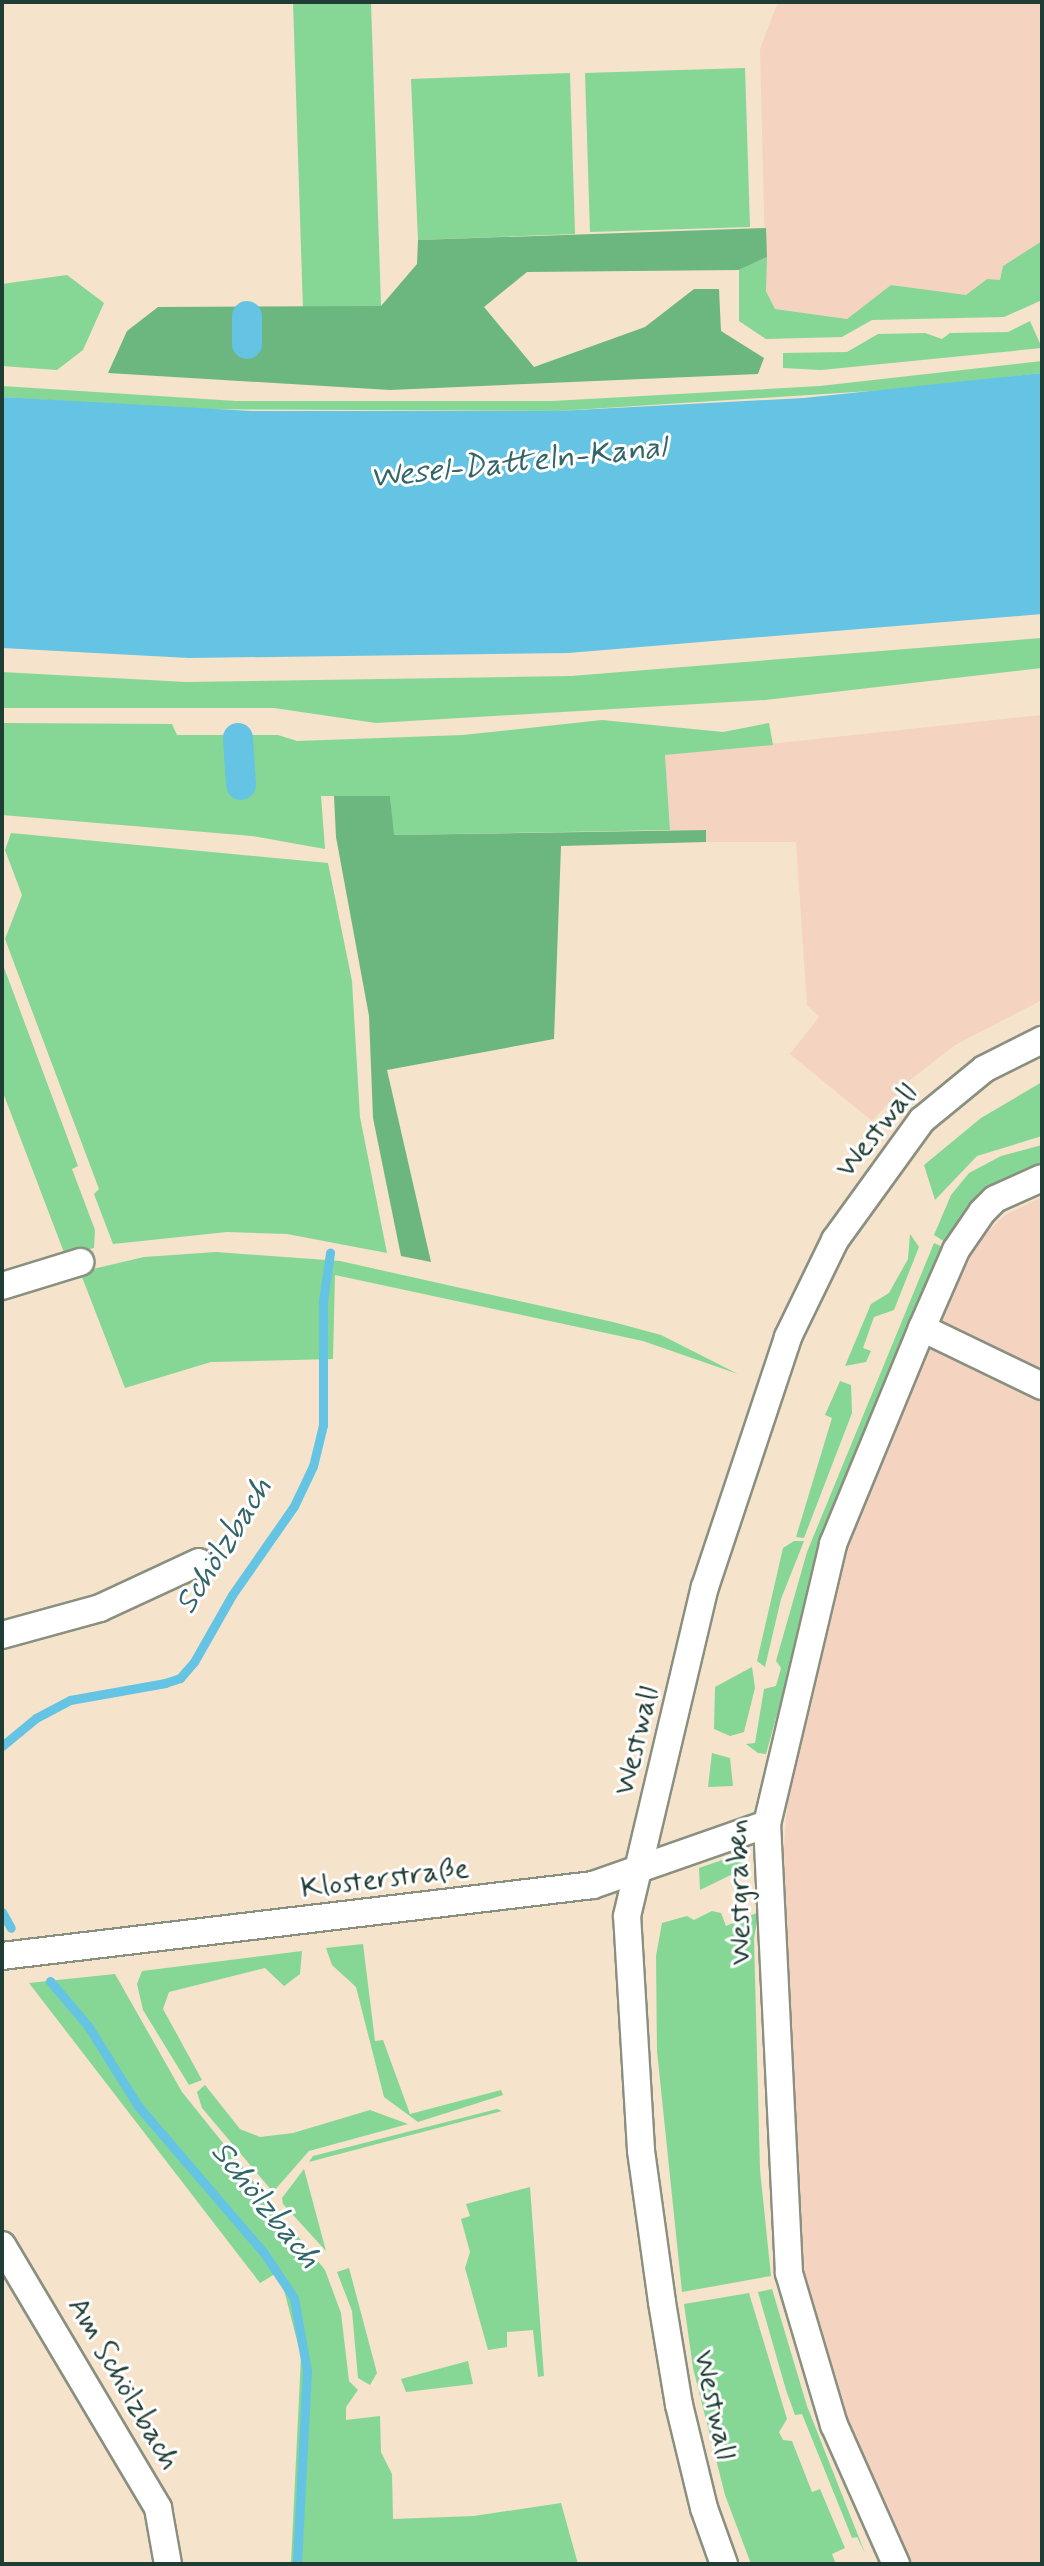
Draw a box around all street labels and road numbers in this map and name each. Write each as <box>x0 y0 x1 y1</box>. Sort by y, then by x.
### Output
street label: Westwall <box>828 1077 926 1185</box>
street label: Westwall <box>606 1683 668 1799</box>
street label: Westgraben <box>721 1818 759 1966</box>
street label: Klosterstraße <box>299 1851 471 1907</box>
street label: Am Schölzbach <box>59 2291 187 2477</box>
street label: Westwall <box>685 2347 743 2463</box>

